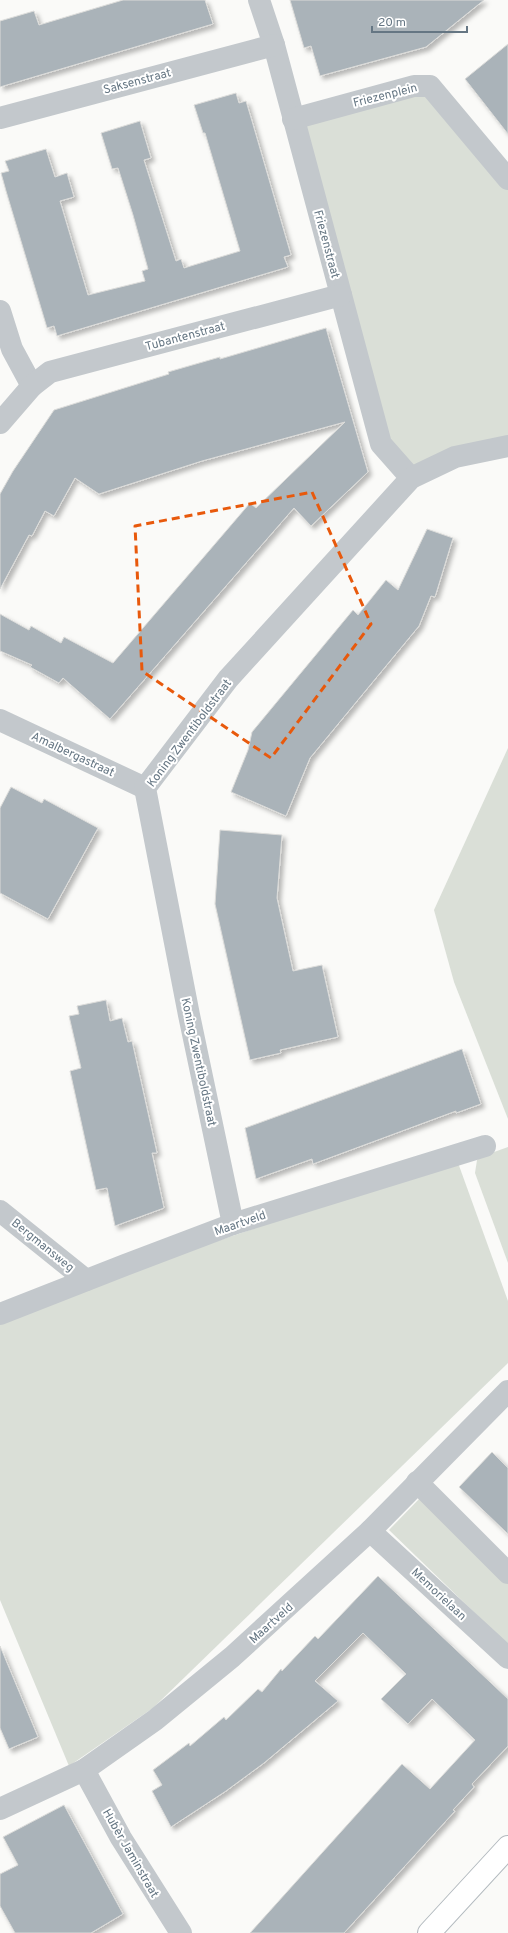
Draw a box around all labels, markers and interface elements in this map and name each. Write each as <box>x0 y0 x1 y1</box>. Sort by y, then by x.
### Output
scale bar <box>372 8 467 34</box>
text: 20 m <box>378 15 406 31</box>
street label: Saksenstraat <box>102 65 173 99</box>
street label: Friezenplein <box>352 80 419 112</box>
street label: Friezenstraat <box>309 208 343 280</box>
street label: Tubantenstraat <box>144 319 227 355</box>
street label: Koning Zwentiboldstraat <box>144 676 236 791</box>
street label: Amalbergastraat <box>28 729 117 781</box>
street label: Koning Zwentiboldstraat <box>177 996 219 1128</box>
street label: Maartveld <box>212 1208 268 1240</box>
street label: Bergmansweg <box>8 1215 77 1276</box>
street label: Memorielaan <box>407 1565 469 1624</box>
street label: Maartveld <box>246 1600 297 1648</box>
street label: Hubèr Jaminstraat <box>98 1806 162 1901</box>

